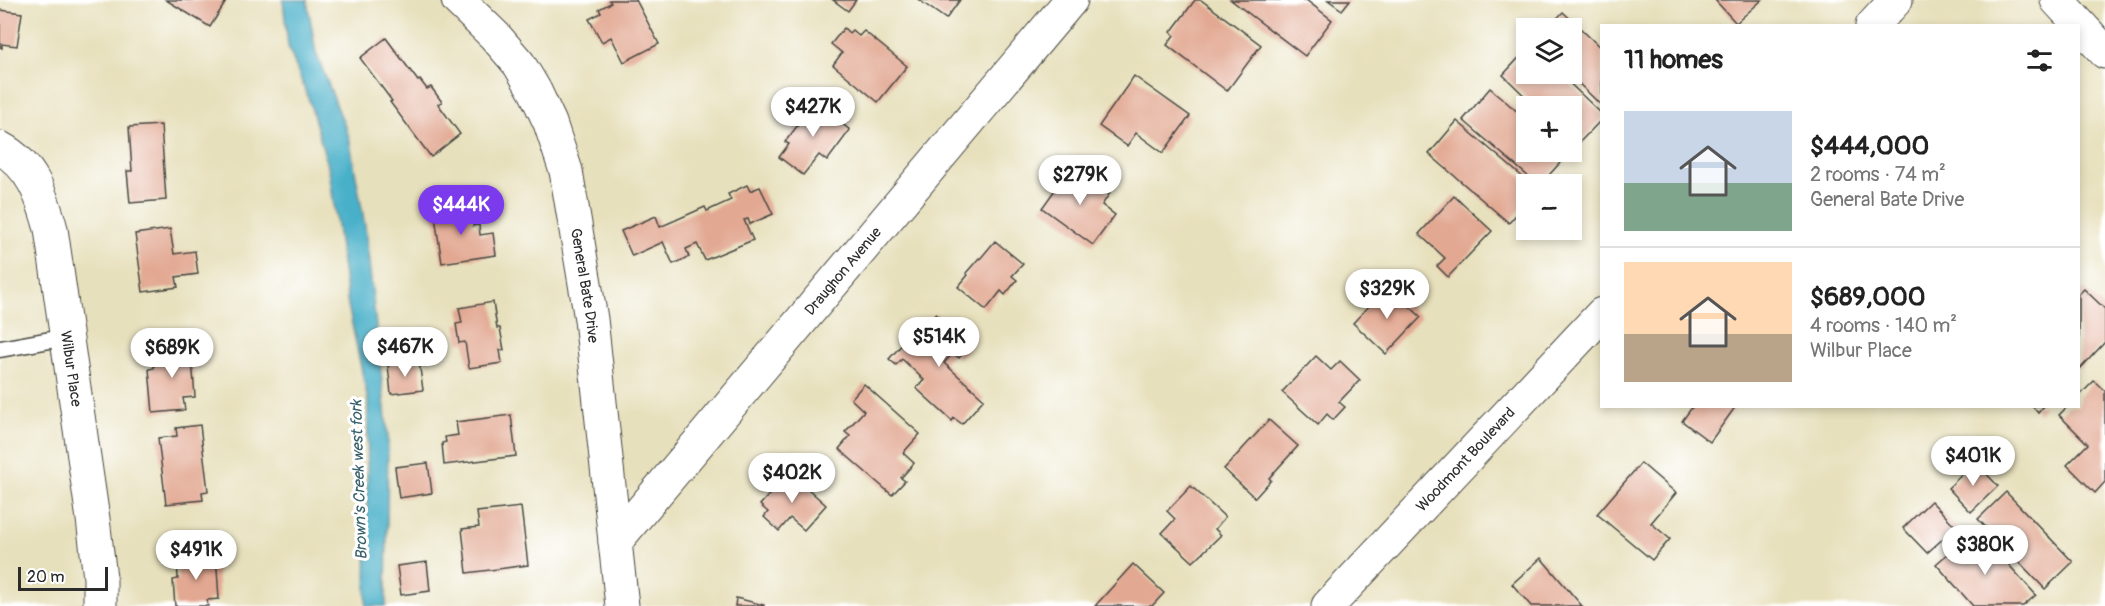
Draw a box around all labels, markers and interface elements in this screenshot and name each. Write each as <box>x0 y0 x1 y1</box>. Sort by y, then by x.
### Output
map controls <box>1516 18 1582 240</box>
button: layers <box>1516 18 1582 84</box>
text: 11 homes <box>1624 44 1723 76</box>
icon: filters <box>2023 44 2056 77</box>
pin: $427K <box>771 87 855 138</box>
text: $427K <box>785 94 841 119</box>
button: + <box>1516 96 1582 162</box>
text: $444,000 <box>1810 130 1929 162</box>
icon: home <box>1672 135 1744 207</box>
pin: $279K <box>1038 155 1122 206</box>
text: $279K <box>1053 162 1107 187</box>
text: 2 rooms · 74 m² <box>1810 162 1946 187</box>
button: − <box>1516 174 1582 240</box>
pin: $444K <box>419 185 503 236</box>
text: General Bate Drive <box>1810 187 1964 212</box>
text: $444K <box>432 192 490 217</box>
street label: Draughon Avenue <box>801 223 886 319</box>
street label: General Bate Drive <box>566 227 603 345</box>
pin: $329K <box>1345 269 1429 320</box>
text: $329K <box>1359 276 1415 301</box>
text: $689,000 <box>1810 281 1926 313</box>
icon: home <box>1672 286 1744 358</box>
text: 4 rooms · 140 m² <box>1810 313 1957 338</box>
pin: $514K <box>897 317 981 368</box>
text: $514K <box>912 324 966 349</box>
pin: $467K <box>363 327 447 378</box>
pin: $689K <box>130 328 214 379</box>
street label: Wilbur Place <box>56 330 86 409</box>
text: $467K <box>377 334 433 359</box>
text: $689K <box>145 335 199 360</box>
text: Wilbur Place <box>1810 338 1912 363</box>
water label: Brown's Creek west fork <box>346 398 372 560</box>
street label: Woodmont Boulevard <box>1412 404 1520 516</box>
pin: $401K <box>1931 436 2015 487</box>
text: $401K <box>1945 443 2001 468</box>
pin: $402K <box>750 453 834 504</box>
text: $402K <box>762 460 822 485</box>
pin: $380K <box>1943 525 2027 576</box>
pin: $491K <box>154 530 238 581</box>
text: $380K <box>1956 532 2014 557</box>
text: $491K <box>170 537 222 562</box>
scale bar <box>18 564 108 592</box>
text: 20 m <box>27 567 65 587</box>

